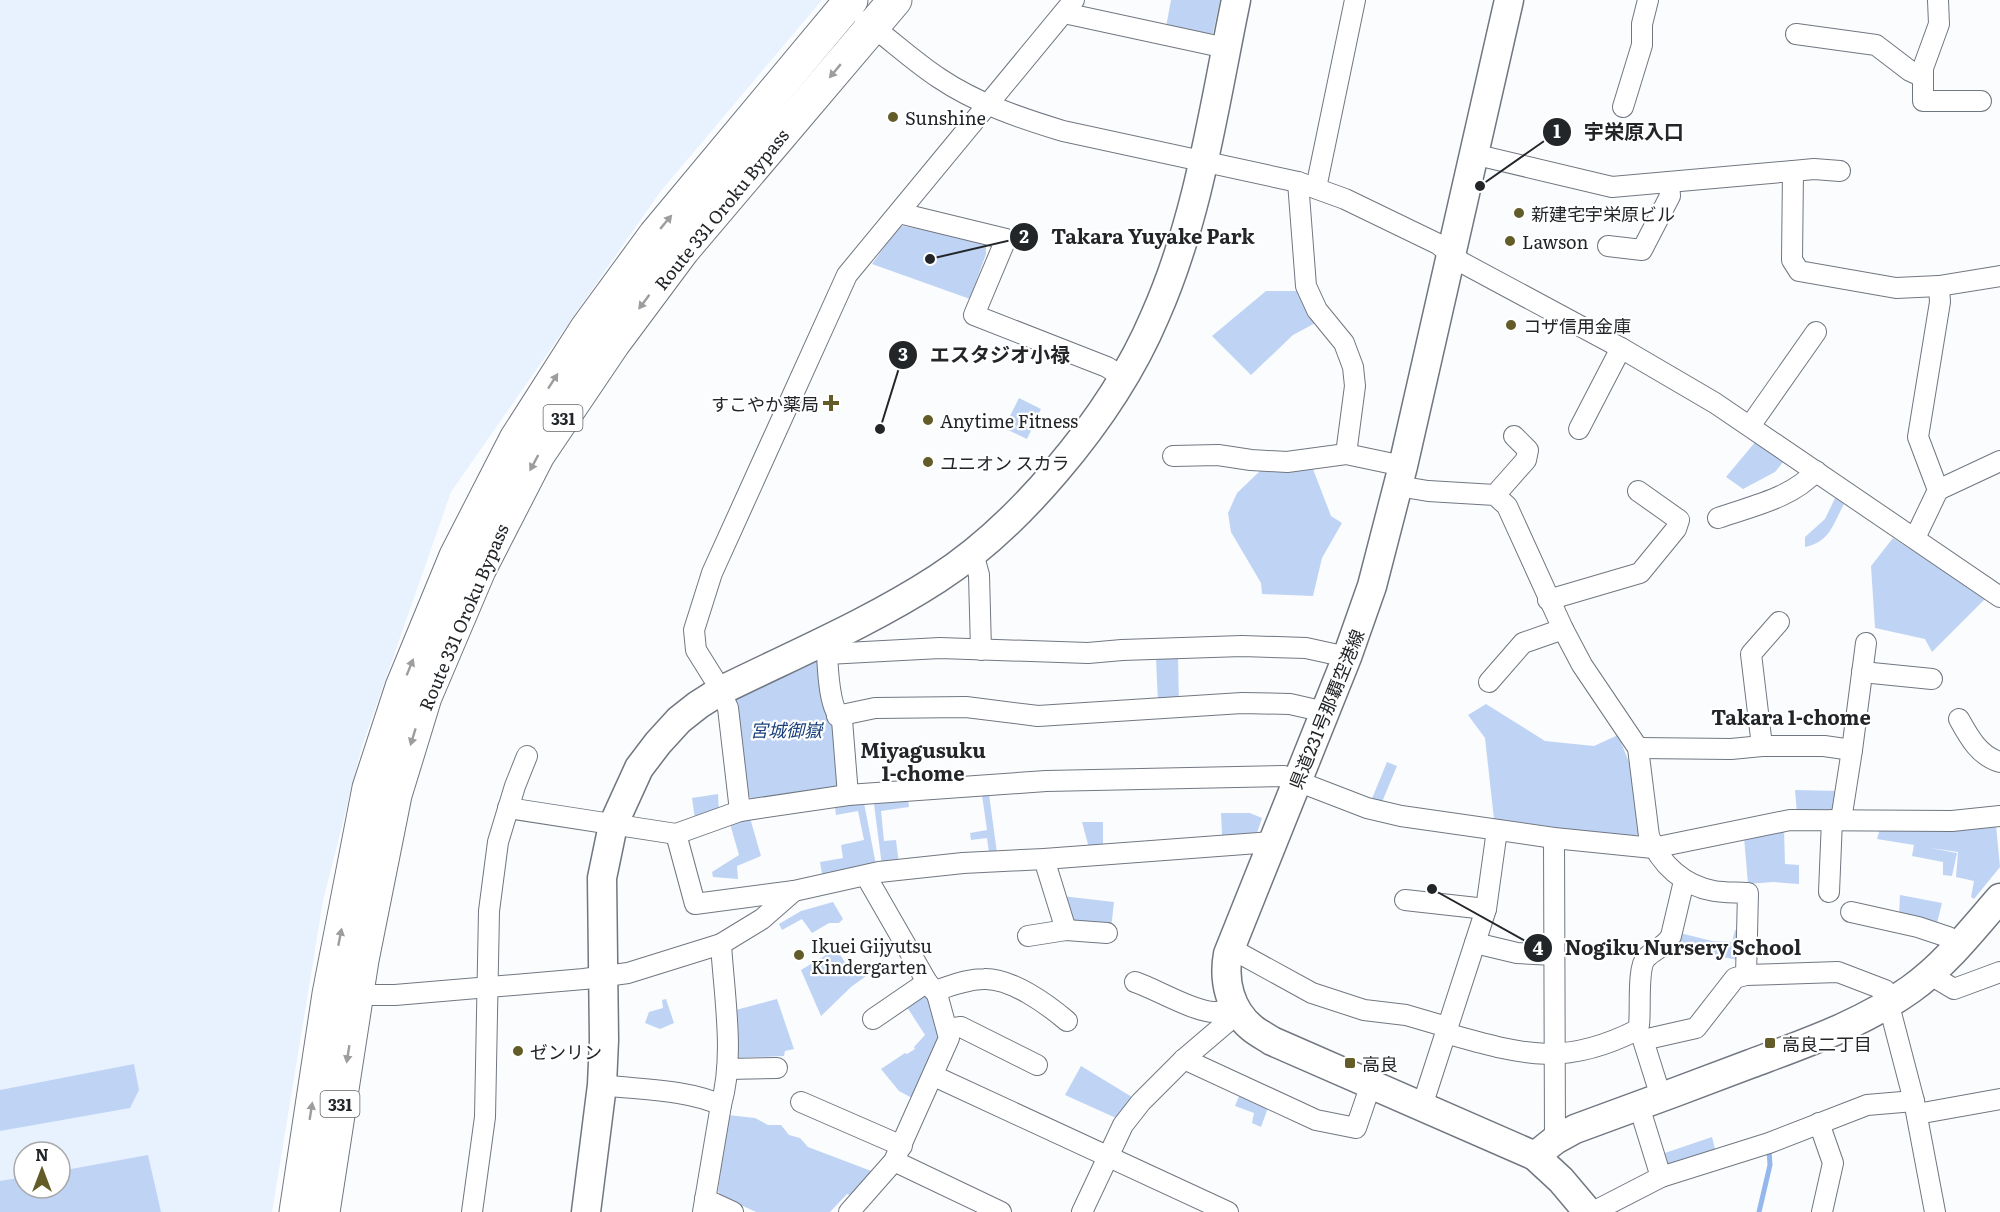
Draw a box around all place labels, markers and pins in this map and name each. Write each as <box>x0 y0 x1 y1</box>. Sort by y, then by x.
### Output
place label: Sunshine <box>905 104 986 131</box>
marker: Sunshine <box>886 110 900 124</box>
callout: 宇栄原入口 <box>1542 113 1696 151</box>
place label: 新建宅宇栄原ビル <box>1531 200 1675 227</box>
marker: 新建宅宇栄原ビル <box>1512 206 1526 220</box>
callout: Takara Yuyake Park <box>1009 218 1267 256</box>
place label: Lawson <box>1522 228 1588 255</box>
marker: Lawson <box>1503 234 1517 248</box>
place label: コザ信用金庫 <box>1523 312 1631 339</box>
marker: コザ信用金庫 <box>1504 318 1518 332</box>
callout: エスタジオ小禄 <box>888 336 1082 374</box>
place label: すこやか薬局 <box>711 390 819 417</box>
marker: すこやか薬局 <box>824 396 838 410</box>
place label: Anytime Fitness <box>940 407 1078 434</box>
marker: Anytime Fitness <box>921 413 935 427</box>
place label: ユニオン スカラ <box>940 449 1070 476</box>
marker: ユニオン スカラ <box>921 455 935 469</box>
callout: Nogiku Nursery School <box>1523 929 1813 967</box>
place label: Ikuei Gijyutsu Kindergarten <box>811 932 932 980</box>
marker: Ikuei Gijyutsu Kindergarten <box>792 948 806 962</box>
place label: 高良二丁目 <box>1782 1030 1872 1057</box>
marker: 高良二丁目 <box>1763 1036 1777 1050</box>
place label: ゼンリン <box>530 1038 602 1065</box>
marker: ゼンリン <box>511 1044 525 1058</box>
place label: 高良 <box>1362 1050 1398 1077</box>
marker: 高良 <box>1343 1056 1357 1070</box>

